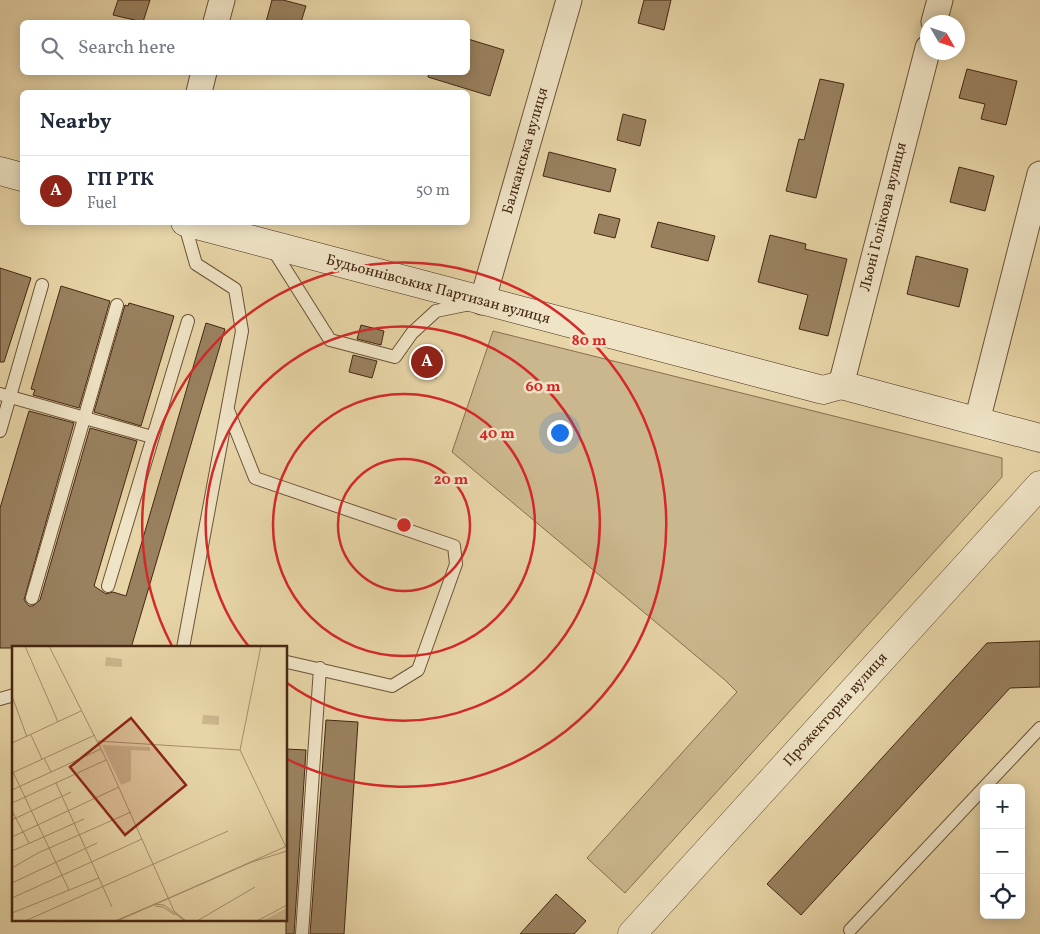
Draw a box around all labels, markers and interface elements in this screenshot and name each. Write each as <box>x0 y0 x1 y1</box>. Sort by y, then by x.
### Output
north arrow <box>920 15 965 60</box>
search box <box>20 20 470 75</box>
icon: search <box>38 34 66 62</box>
text: Search here <box>78 35 175 61</box>
street label: Балканська вулиця <box>498 85 554 217</box>
text: Nearby <box>40 108 111 137</box>
street label: Льоні Голікова вулиця <box>855 140 913 294</box>
text: ГП РТК <box>87 167 154 193</box>
text: A <box>50 180 62 202</box>
text: 50 m <box>416 180 450 202</box>
text: Fuel <box>87 193 117 215</box>
street label: Будьоннівських Партизан вулиця <box>323 250 553 330</box>
text: 80 m <box>572 331 607 352</box>
pin: A <box>411 343 443 381</box>
text: 60 m <box>526 377 561 398</box>
your location <box>547 420 573 446</box>
text: 40 m <box>479 424 515 445</box>
text: 20 m <box>434 470 469 491</box>
centre of rings <box>395 516 413 534</box>
inset map <box>12 646 288 922</box>
street label: Прожекторна вулиця <box>779 648 893 772</box>
map controls <box>980 784 1025 919</box>
button: + <box>980 784 1025 829</box>
button: − <box>980 829 1025 874</box>
button: locate <box>980 874 1025 919</box>

